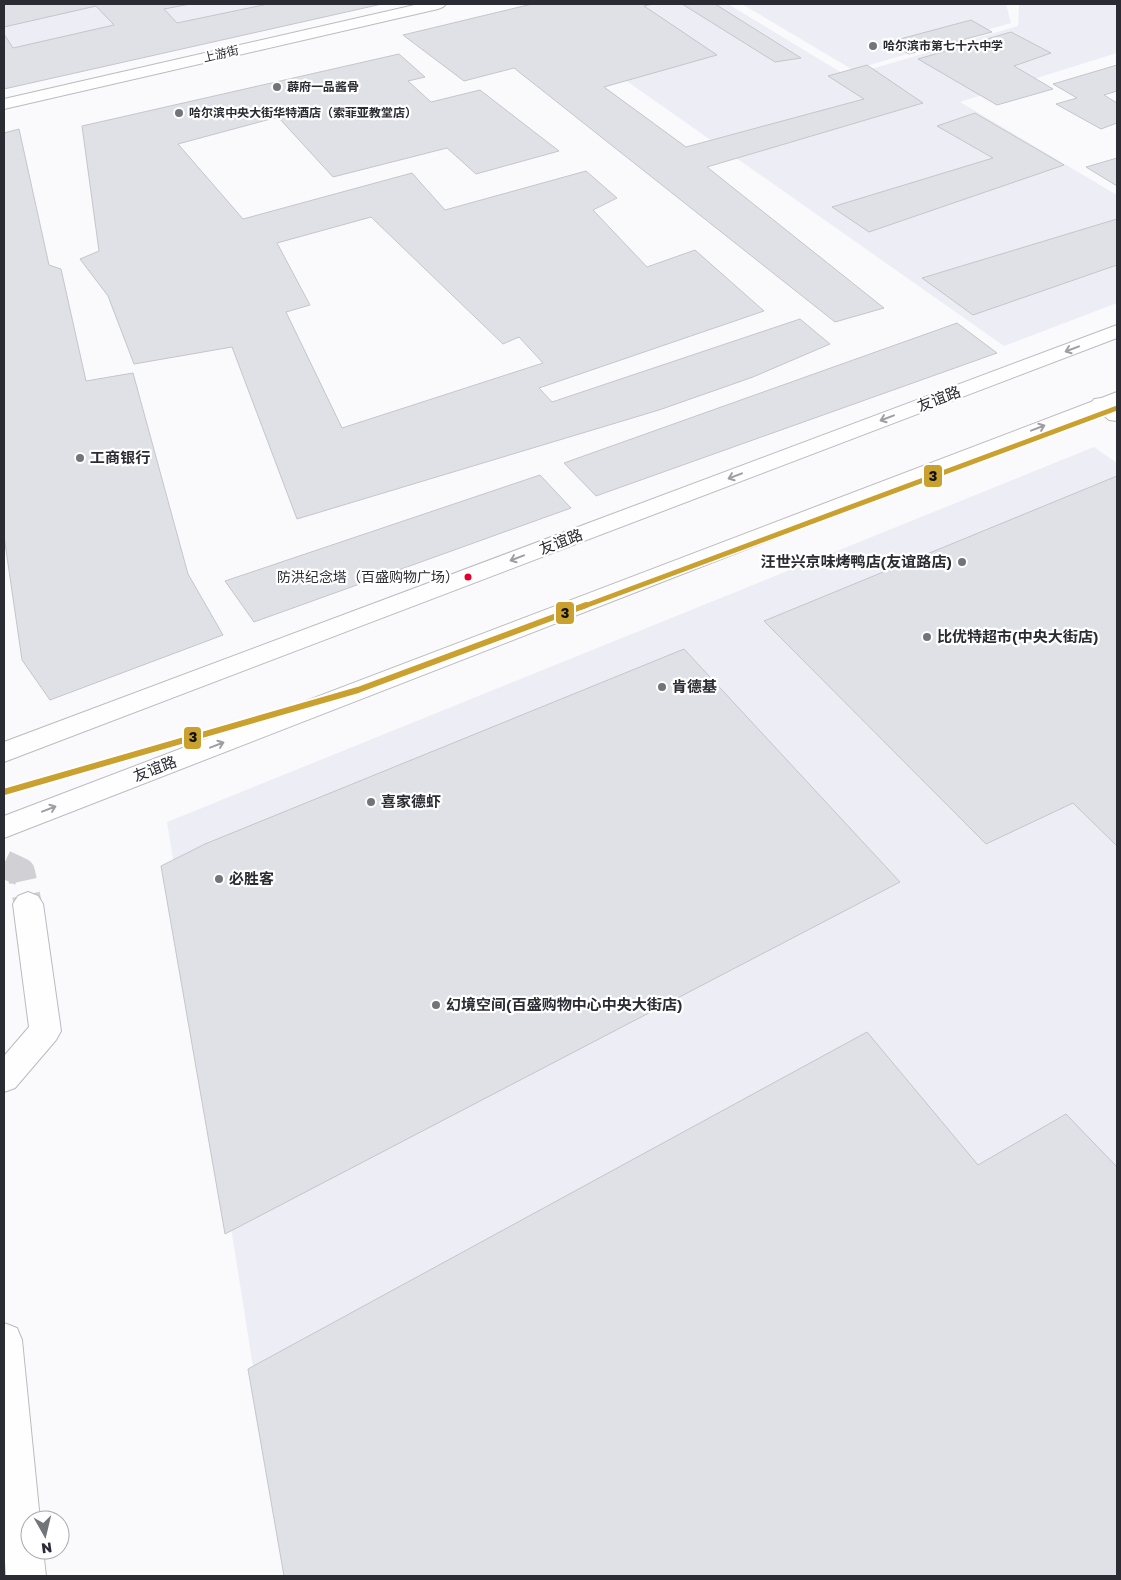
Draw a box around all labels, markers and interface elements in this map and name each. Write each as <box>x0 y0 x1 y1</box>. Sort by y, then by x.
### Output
place label: 哈尔滨市第七十六中学 <box>883 38 1003 53</box>
marker: 哈尔滨市第七十六中学 <box>867 40 879 52</box>
street label: 上游街 <box>202 42 240 65</box>
place label: 薜府一品酱骨 <box>287 79 359 94</box>
marker: 薜府一品酱骨 <box>271 81 283 93</box>
place label: 哈尔滨中央大街华特酒店（索菲亚教堂店） <box>189 105 417 120</box>
marker: 哈尔滨中央大街华特酒店（索菲亚教堂店） <box>173 107 185 119</box>
one-way arrow <box>1064 345 1079 354</box>
street label: 友谊路 <box>914 382 963 415</box>
one-way arrow <box>880 414 895 423</box>
one-way arrow <box>1030 423 1045 432</box>
place label: 工商银行 <box>90 448 150 466</box>
marker: 工商银行 <box>74 452 86 464</box>
line badge: 3 <box>923 464 943 488</box>
text: 3 <box>929 467 937 484</box>
one-way arrow <box>728 472 743 481</box>
street label: 友谊路 <box>536 525 585 558</box>
place label: 汪世兴京味烤鸭店(友谊路店) <box>761 552 952 570</box>
one-way arrow <box>510 554 526 563</box>
marker: 汪世兴京味烤鸭店(友谊路店) <box>956 556 968 568</box>
place label: 防洪纪念塔（百盛购物广场） <box>277 568 459 585</box>
marker: 防洪纪念塔（百盛购物广场） <box>463 572 473 582</box>
line badge: 3 <box>555 601 575 625</box>
text: 3 <box>561 604 569 621</box>
place label: 比优特超市(中央大街店) <box>937 627 1098 645</box>
marker: 比优特超市(中央大街店) <box>921 631 933 643</box>
place label: 肯德基 <box>672 677 717 695</box>
marker: 肯德基 <box>656 681 668 693</box>
line badge: 3 <box>183 726 202 750</box>
text: 3 <box>189 728 197 745</box>
one-way arrow <box>209 740 224 749</box>
street label: 友谊路 <box>130 752 179 785</box>
place label: 喜家德虾 <box>381 792 441 810</box>
marker: 喜家德虾 <box>365 796 377 808</box>
one-way arrow <box>41 804 56 814</box>
place label: 必胜客 <box>229 869 274 887</box>
marker: 必胜客 <box>213 873 225 885</box>
place label: 幻境空间(百盛购物中心中央大街店) <box>446 995 682 1013</box>
marker: 幻境空间(百盛购物中心中央大街店) <box>430 999 442 1011</box>
north arrow <box>20 1510 70 1560</box>
text: N <box>40 1539 53 1558</box>

